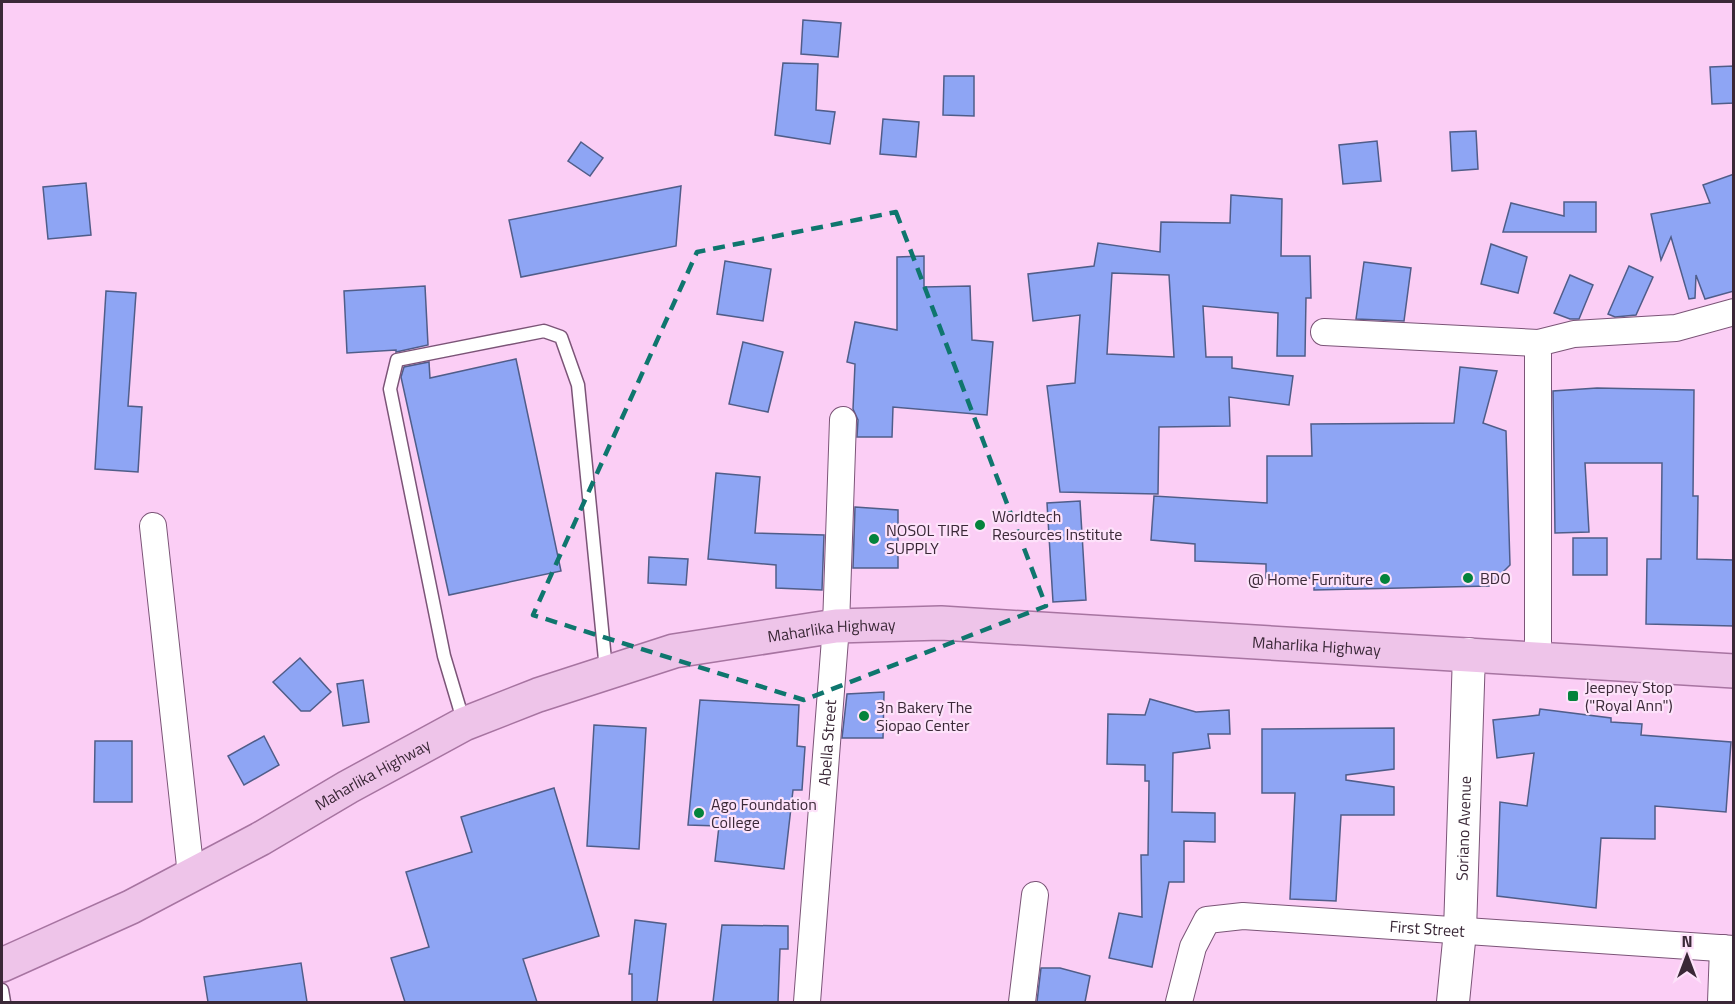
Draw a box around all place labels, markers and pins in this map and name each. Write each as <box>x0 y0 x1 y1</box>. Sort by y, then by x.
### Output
place label: Worldtech Resources Institute <box>992 504 1122 546</box>
place label: NOSOL TIRE SUPPLY <box>886 518 969 560</box>
marker: Worldtech Resources Institute <box>973 518 987 532</box>
marker: NOSOL TIRE SUPPLY <box>867 532 881 546</box>
place label: BDO <box>1480 566 1511 590</box>
place label: @ Home Furniture <box>1248 567 1373 591</box>
marker: BDO <box>1461 571 1475 585</box>
marker: @ Home Furniture <box>1378 572 1392 586</box>
place label: Jeepney Stop ("Royal Ann") <box>1585 675 1673 717</box>
marker: Jeepney Stop ("Royal Ann") <box>1566 689 1580 703</box>
place label: 3n Bakery The Siopao Center <box>876 695 972 737</box>
marker: 3n Bakery The Siopao Center <box>857 709 871 723</box>
place label: Ago Foundation College <box>711 792 817 834</box>
marker: Ago Foundation College <box>692 806 706 820</box>

